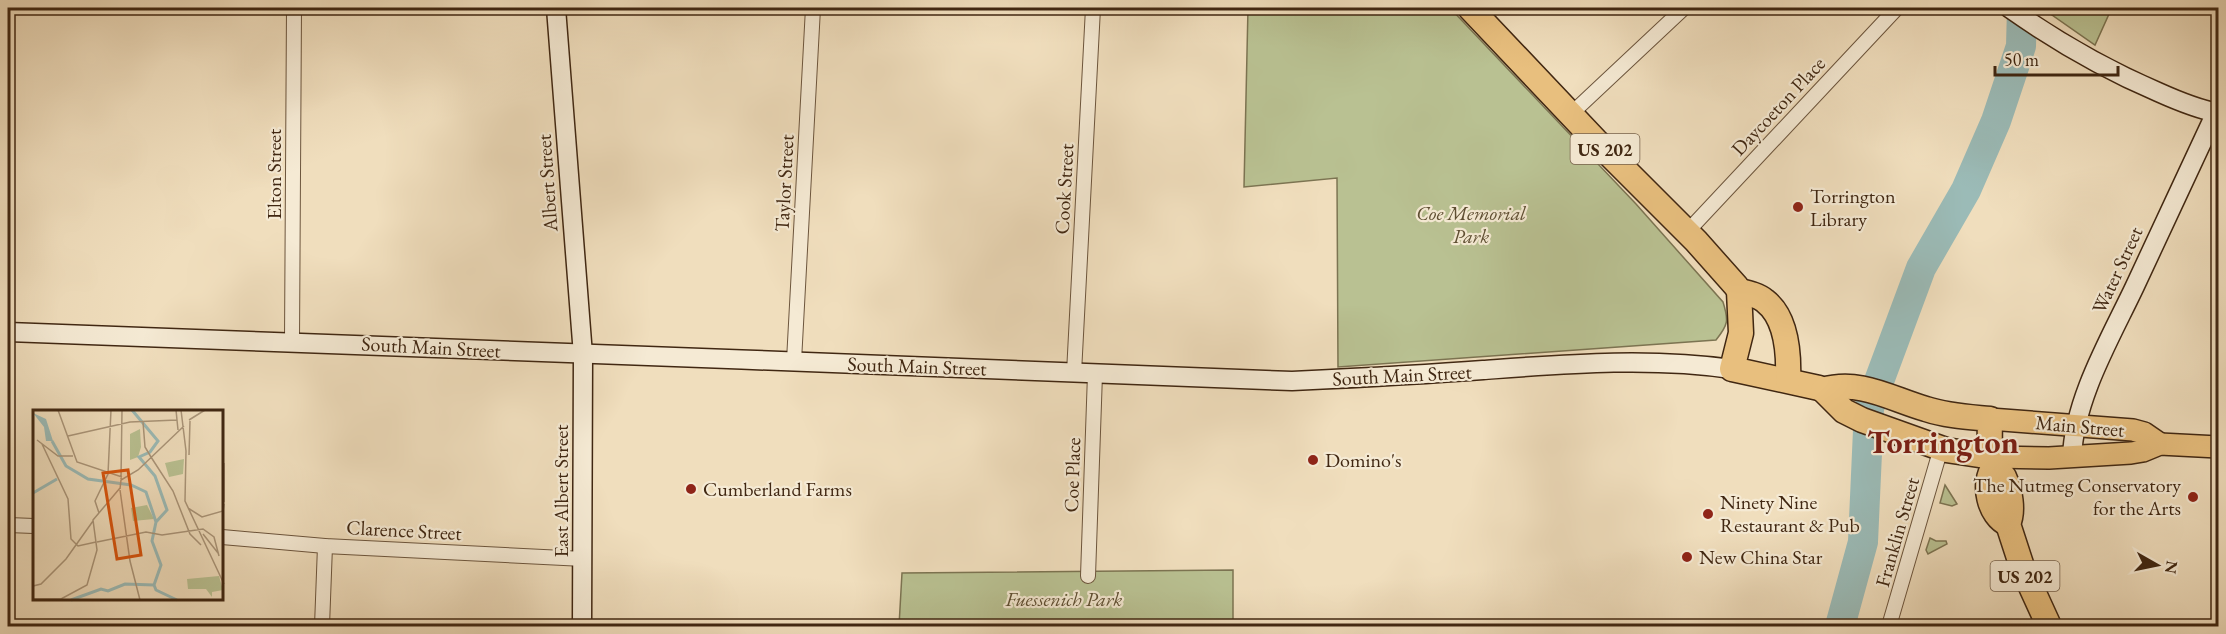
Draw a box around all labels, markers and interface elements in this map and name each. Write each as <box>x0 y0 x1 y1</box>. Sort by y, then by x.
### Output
scale bar <box>1995 39 2118 77</box>
text: 50 m <box>2004 48 2039 71</box>
street label: Daycoeton Place <box>1725 51 1831 161</box>
street label: Elton Street <box>261 128 287 219</box>
street label: Albert Street <box>531 133 563 234</box>
street label: Taylor Street <box>768 133 800 232</box>
road number: US 202 <box>1570 134 1640 164</box>
street label: Cook Street <box>1049 142 1079 235</box>
place label: Torrington Library <box>1810 183 1896 232</box>
park label: Coe Memorial Park <box>1416 200 1527 249</box>
marker: Torrington Library <box>1791 200 1805 214</box>
street label: Water Street <box>2086 222 2149 318</box>
street label: South Main Street <box>361 330 502 364</box>
street label: South Main Street <box>847 351 988 381</box>
street label: South Main Street <box>1332 358 1473 392</box>
street label: Main Street <box>2035 409 2126 443</box>
inset map <box>33 410 224 601</box>
district label: Torrington <box>1867 421 2019 463</box>
street label: East Albert Street <box>548 424 574 558</box>
street label: Coe Place <box>1058 437 1086 513</box>
place label: Domino's <box>1325 447 1401 473</box>
marker: Domino's <box>1306 453 1320 467</box>
place label: The Nutmeg Conservatory for the Arts <box>1973 472 2181 521</box>
street label: Franklin Street <box>1869 473 1925 590</box>
place label: Cumberland Farms <box>703 476 852 502</box>
marker: Cumberland Farms <box>684 482 698 496</box>
place label: Ninety Nine Restaurant & Pub <box>1720 489 1860 538</box>
marker: The Nutmeg Conservatory for the Arts <box>2186 490 2200 504</box>
marker: Ninety Nine Restaurant & Pub <box>1701 507 1715 521</box>
street label: Clarence Street <box>346 514 463 546</box>
north arrow <box>2127 535 2187 595</box>
place label: New China Star <box>1699 544 1823 570</box>
marker: New China Star <box>1680 550 1694 564</box>
text: N <box>2160 559 2183 575</box>
road number: US 202 <box>1990 561 2060 591</box>
park label: Fuessenich Park <box>1005 586 1122 612</box>

